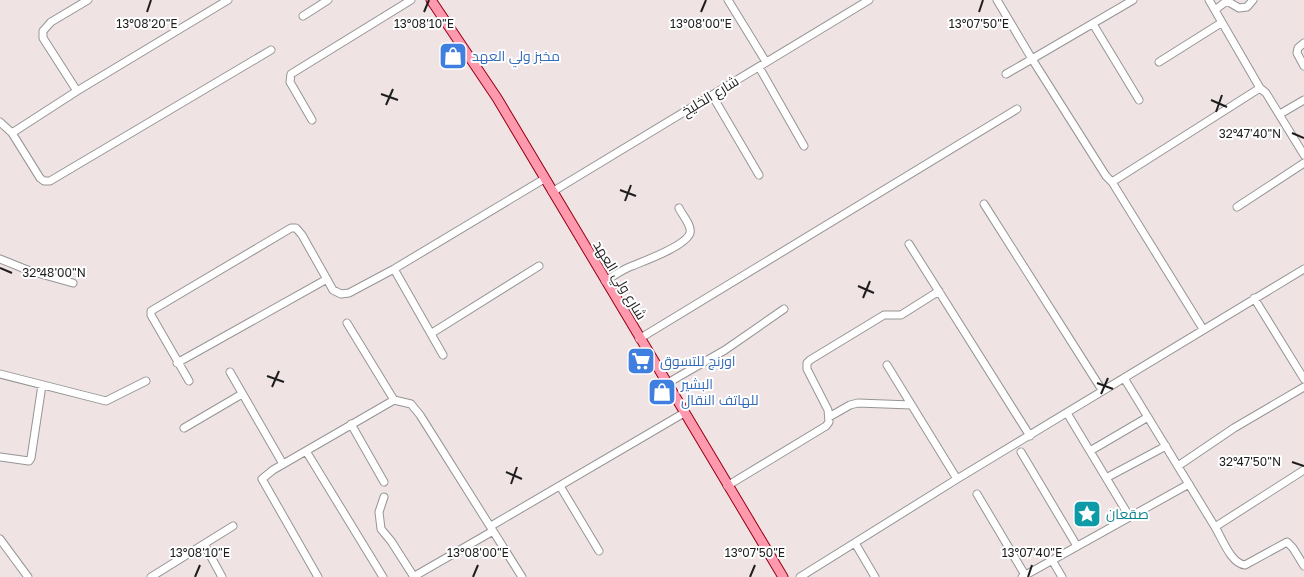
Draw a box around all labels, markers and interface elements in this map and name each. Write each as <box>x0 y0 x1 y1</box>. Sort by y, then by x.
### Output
text: 13°08'20"E <box>116 16 178 31</box>
text: 13°08'10"E <box>394 16 454 31</box>
text: 13°08'00"E <box>670 16 732 31</box>
text: 13°07'50"E <box>949 16 1009 31</box>
shop icon: مخبز ولي العهد <box>438 41 468 71</box>
place label: مخبز ولي العهد <box>472 47 560 68</box>
street label: شارع الخليخ <box>678 72 742 120</box>
text: 32°47'40"N <box>1219 126 1281 141</box>
street label: شارع ولي العهد <box>587 237 651 324</box>
text: 32°48'00"N <box>22 265 86 280</box>
supermarket icon: اورنج للتسوق <box>626 346 656 376</box>
place label: اورنج للتسوق <box>660 352 736 370</box>
place label: البشير للهاتف النقال <box>680 375 759 409</box>
shop icon: البشير للهاتف النقال <box>647 377 677 407</box>
text: 32°47'50"N <box>1219 454 1281 469</box>
place icon: صقعان <box>1072 499 1102 529</box>
place label: صقعان <box>1106 505 1149 522</box>
text: 13°08'10"E <box>170 545 230 560</box>
text: 13°08'00"E <box>447 545 509 560</box>
text: 13°07'50"E <box>725 545 785 560</box>
text: 13°07'40"E <box>1002 545 1062 560</box>

